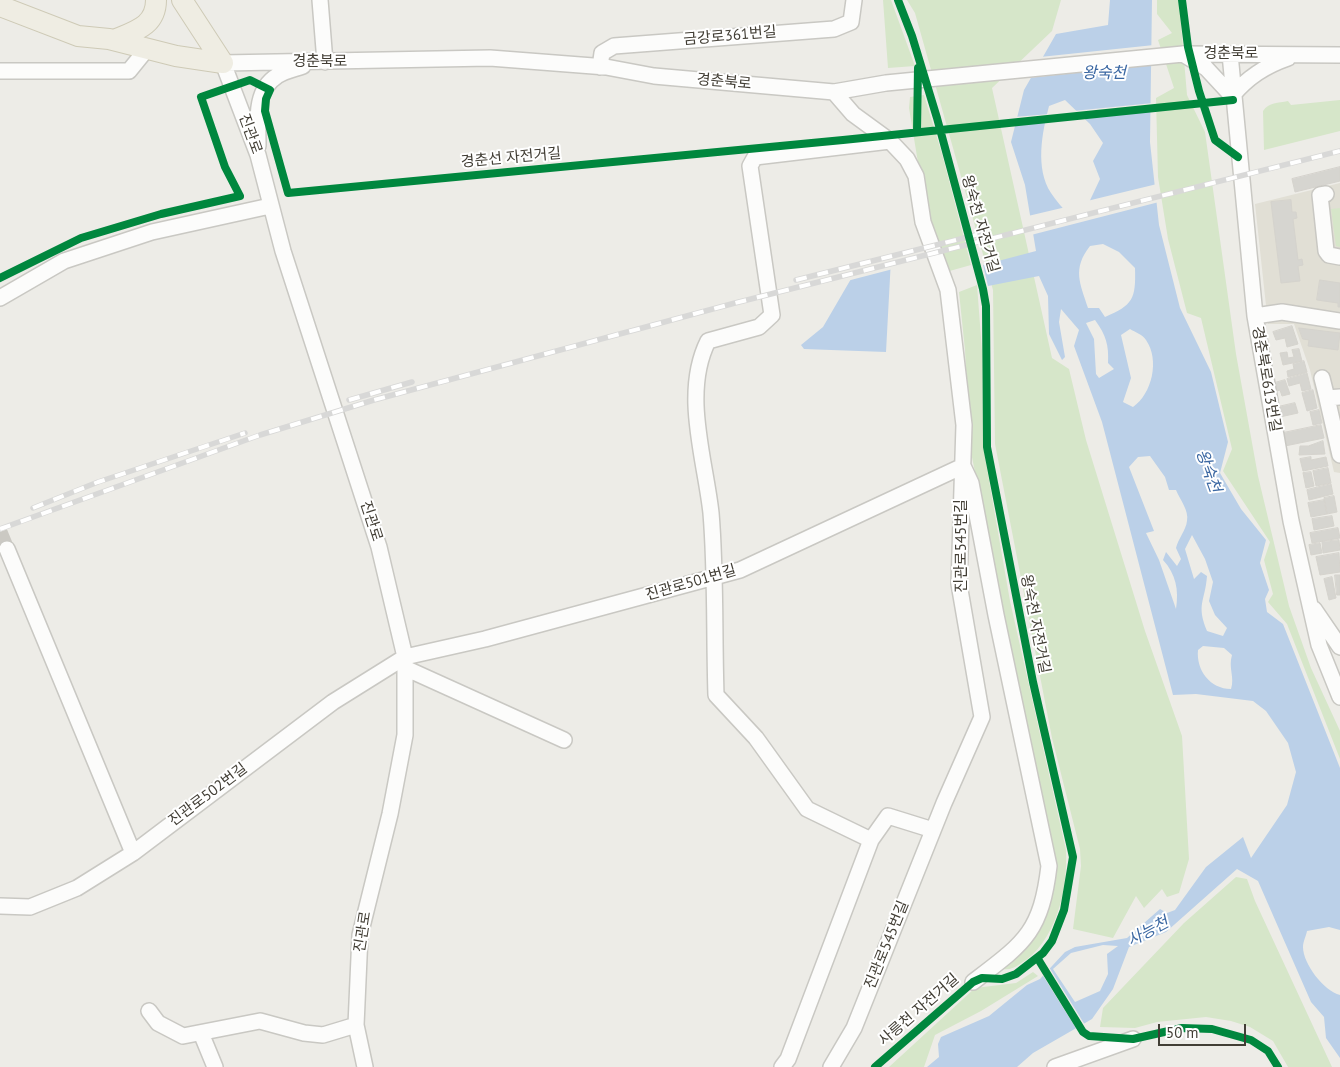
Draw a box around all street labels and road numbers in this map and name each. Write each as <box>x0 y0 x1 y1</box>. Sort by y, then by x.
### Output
street label: 금강로361번길 <box>683 23 777 49</box>
street label: 경춘북로 <box>1203 45 1259 63</box>
street label: 경춘북로 <box>292 53 348 71</box>
street label: 경춘북로 <box>696 71 752 93</box>
street label: 진관로 <box>234 111 266 157</box>
street label: 경춘선 자전거길 <box>460 145 562 171</box>
street label: 왕숙천 자전거길 <box>957 173 1003 275</box>
street label: 경춘북로613번길 <box>1248 325 1284 433</box>
street label: 진관로 <box>356 499 386 543</box>
street label: 진관로545번길 <box>953 499 971 593</box>
street label: 진관로501번길 <box>644 561 738 605</box>
street label: 왕숙천 자전거길 <box>1017 573 1053 675</box>
street label: 진관로502번길 <box>165 760 251 830</box>
street label: 진관로545번길 <box>861 898 913 992</box>
street label: 진관로 <box>351 910 375 954</box>
street label: 사릉천 자전거길 <box>875 970 963 1050</box>

